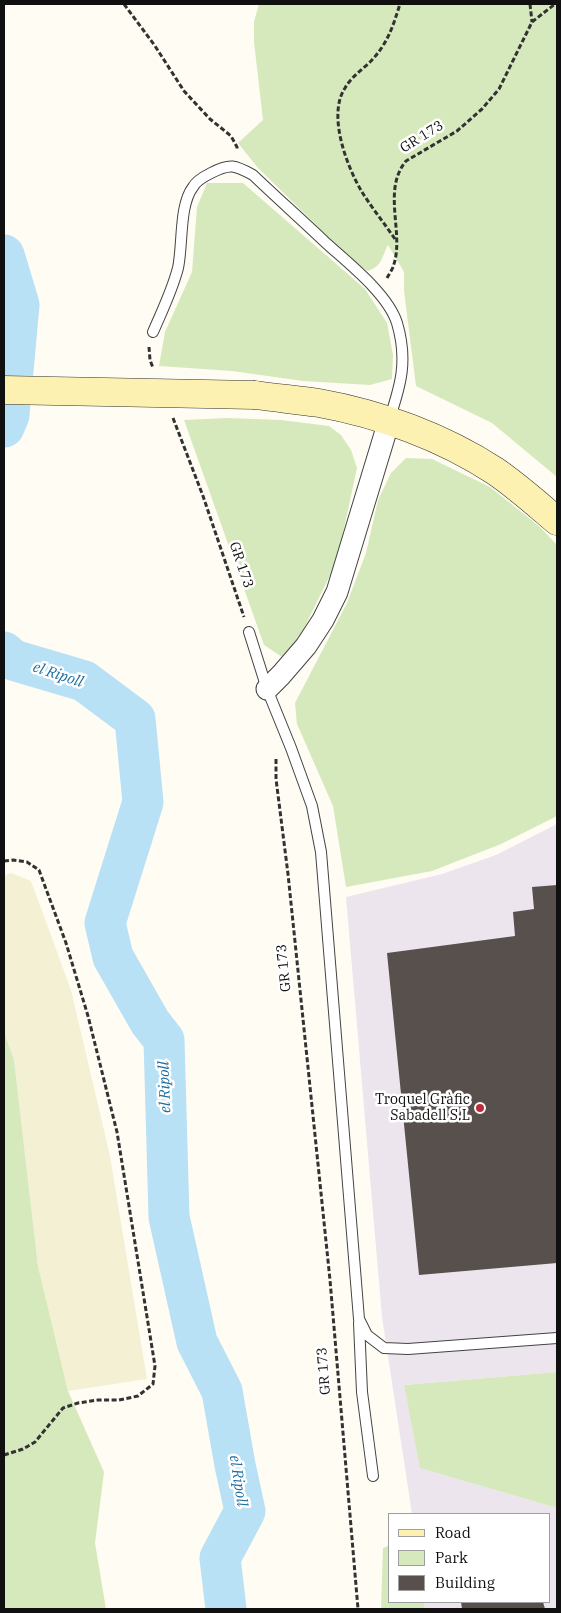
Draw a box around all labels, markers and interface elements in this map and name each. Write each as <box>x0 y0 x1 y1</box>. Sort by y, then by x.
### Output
street label: GR 173 <box>397 117 447 157</box>
street label: GR 173 <box>225 540 257 590</box>
water label: el Ripoll <box>31 658 85 692</box>
street label: GR 173 <box>273 943 295 993</box>
water label: el Ripoll <box>155 1061 175 1113</box>
place label: Troquel Gràfic Sabadell S.L <box>375 1092 470 1124</box>
marker: Troquel Gràfic Sabadell S.L <box>474 1102 486 1114</box>
street label: GR 173 <box>314 1346 334 1396</box>
water label: el Ripoll <box>225 1454 251 1508</box>
legend <box>388 1513 551 1603</box>
text: Road <box>435 1523 471 1542</box>
text: Park <box>435 1548 468 1567</box>
text: Building <box>435 1573 495 1592</box>

